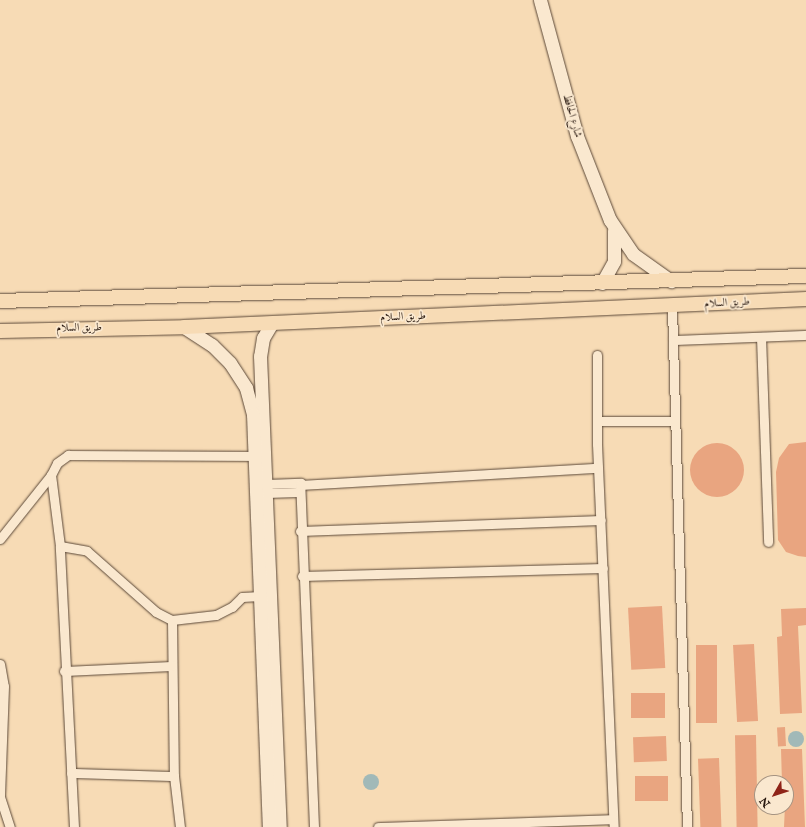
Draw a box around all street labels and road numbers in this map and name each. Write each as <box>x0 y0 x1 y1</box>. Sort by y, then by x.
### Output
street label: شارع الحافظ <box>559 93 585 139</box>
street label: طريق السلام <box>704 295 750 311</box>
street label: طريق السلام <box>380 310 426 324</box>
street label: طريق السلام <box>56 321 102 335</box>

